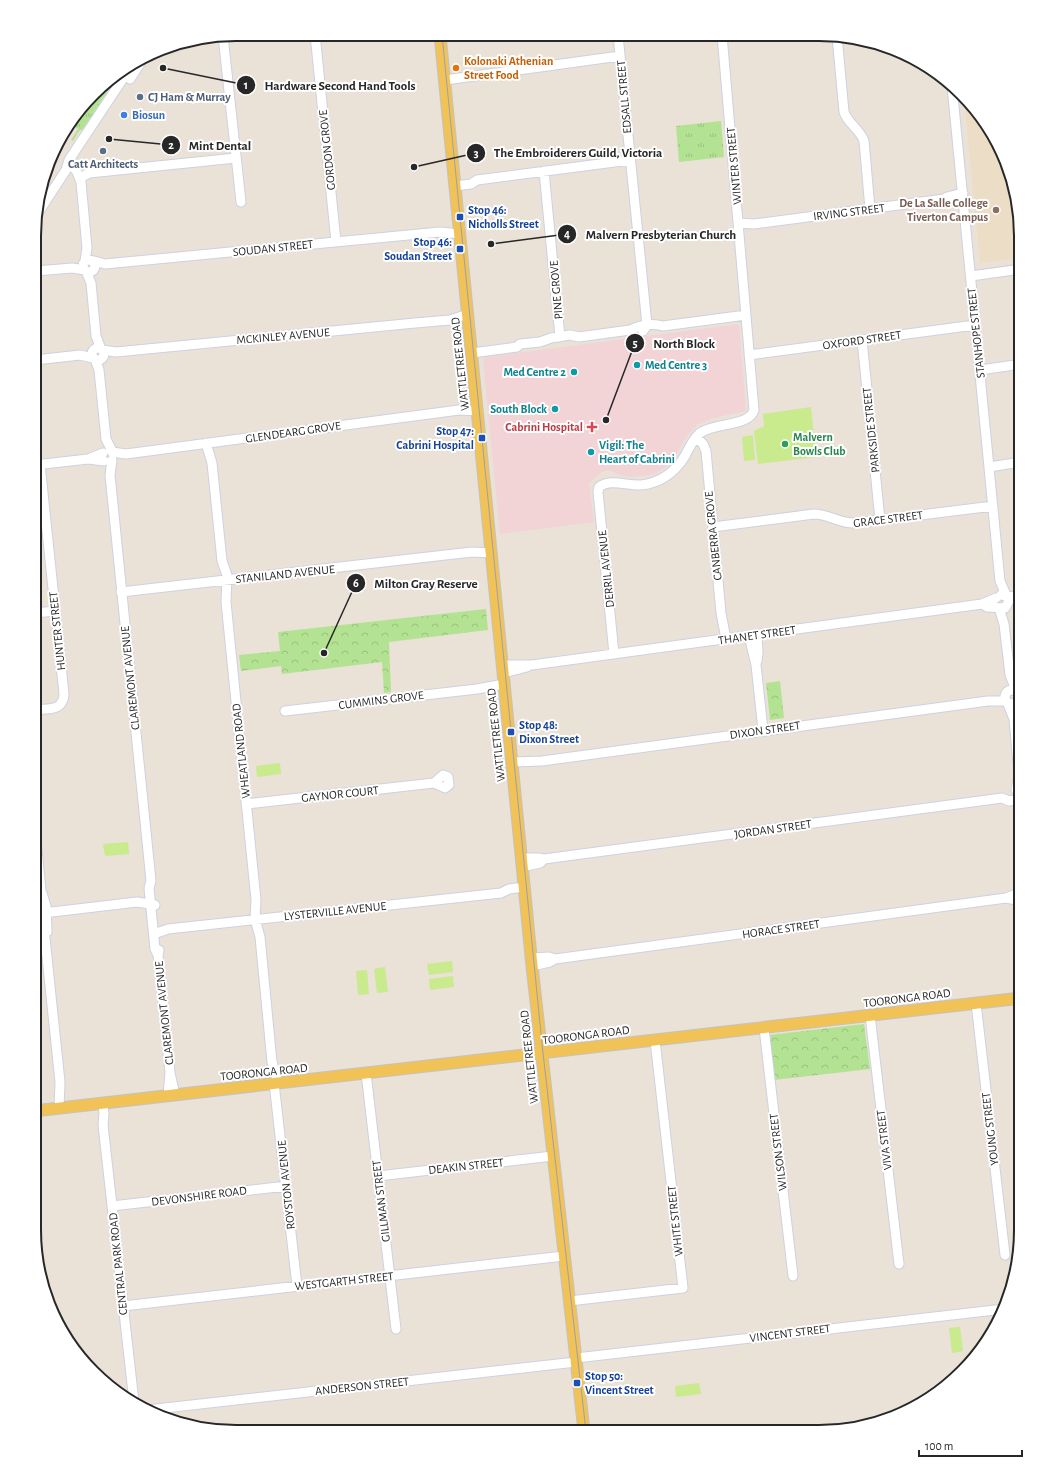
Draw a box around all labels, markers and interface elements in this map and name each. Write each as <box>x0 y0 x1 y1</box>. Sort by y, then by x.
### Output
place label: Kolonaki Athenian Street Food <box>464 55 553 81</box>
street label: EDSALL STREET <box>615 60 633 134</box>
marker: Kolonaki Athenian Street Food <box>451 63 461 73</box>
callout: Hardware Second Hand Tools <box>236 72 424 97</box>
text: 1 <box>244 79 248 91</box>
text: Hardware Second Hand Tools <box>264 80 416 93</box>
place label: CJ Ham & Murray <box>148 91 231 104</box>
marker: CJ Ham & Murray <box>135 92 145 102</box>
place label: Biosun <box>132 109 165 121</box>
street label: GORDON GROVE <box>317 109 337 191</box>
marker: Biosun <box>119 110 129 120</box>
street label: WINTER STREET <box>725 127 743 205</box>
callout: Mint Dental <box>161 132 259 157</box>
text: 2 <box>168 139 174 151</box>
text: Mint Dental <box>189 140 251 153</box>
callout: The Embroiderers Guild, Victoria <box>466 140 670 165</box>
marker: Catt Architects <box>98 146 108 156</box>
text: 3 <box>473 147 479 159</box>
text: The Embroiderers Guild, Victoria <box>494 147 662 160</box>
place label: Catt Architects <box>68 158 138 170</box>
place label: De La Salle College Tiverton Campus <box>899 197 988 223</box>
street label: IRVING STREET <box>812 202 886 222</box>
place label: Stop 46: Nicholls Street <box>468 204 539 230</box>
marker: De La Salle College Tiverton Campus <box>991 205 1001 215</box>
marker: Stop 46: Nicholls Street <box>455 212 465 222</box>
callout: Malvern Presbyterian Church <box>557 222 744 247</box>
text: 4 <box>564 228 570 240</box>
text: Malvern Presbyterian Church <box>586 229 736 242</box>
place label: Stop 46: Soudan Street <box>384 236 452 262</box>
street label: SOUDAN STREET <box>232 238 314 258</box>
marker: Stop 46: Soudan Street <box>455 244 465 254</box>
street label: PINE GROVE <box>547 260 565 320</box>
street label: STANHOPE STREET <box>965 287 987 379</box>
street label: WATTLETREE ROAD <box>449 316 471 411</box>
street label: MCKINLEY AVENUE <box>236 326 330 346</box>
street label: OXFORD STREET <box>822 329 902 351</box>
callout: North Block <box>625 330 723 355</box>
text: 5 <box>632 337 638 349</box>
text: North Block <box>653 338 715 351</box>
place label: Med Centre 3 <box>645 359 707 371</box>
marker: Med Centre 3 <box>632 360 642 370</box>
place label: Med Centre 2 <box>503 366 566 378</box>
marker: Med Centre 2 <box>569 367 579 377</box>
street label: PARKSIDE STREET <box>861 387 881 473</box>
place label: South Block <box>490 403 547 415</box>
marker: South Block <box>550 404 560 414</box>
street label: GLENDEARG GROVE <box>245 419 342 445</box>
place label: Cabrini Hospital <box>505 421 583 433</box>
marker: Cabrini Hospital <box>586 421 598 433</box>
place label: Stop 47: Cabrini Hospital <box>396 425 474 451</box>
place label: Malvern Bowls Club <box>793 431 846 457</box>
marker: Stop 47: Cabrini Hospital <box>477 433 487 443</box>
place label: Vigil: The Heart of Cabrini <box>599 439 675 465</box>
marker: Malvern Bowls Club <box>780 439 790 449</box>
marker: Vigil: The Heart of Cabrini <box>586 447 596 457</box>
street label: CANBERRA GROVE <box>702 491 724 581</box>
street label: GRACE STREET <box>852 509 924 529</box>
street label: DERRIL AVENUE <box>596 529 616 608</box>
street label: STANILAND AVENUE <box>235 563 335 585</box>
callout: Milton Gray Reserve <box>346 570 485 595</box>
text: 6 <box>353 577 359 589</box>
text: Milton Gray Reserve <box>374 578 478 591</box>
street label: HUNTER STREET <box>47 591 67 671</box>
street label: THANET STREET <box>717 624 797 646</box>
street label: CLAREMONT AVENUE <box>119 625 141 730</box>
street label: WATTLETREE ROAD <box>485 687 507 782</box>
street label: CUMMINS GROVE <box>338 689 424 711</box>
street label: WHEATLAND ROAD <box>230 703 252 799</box>
place label: Stop 48: Dixon Street <box>519 719 579 745</box>
street label: DIXON STREET <box>729 719 801 741</box>
marker: Stop 48: Dixon Street <box>506 727 516 737</box>
street label: GAYNOR COURT <box>301 784 379 804</box>
street label: JORDAN STREET <box>734 818 813 840</box>
street label: LYSTERVILLE AVENUE <box>283 900 387 922</box>
street label: HORACE STREET <box>741 918 821 940</box>
street label: CLAREMONT AVENUE <box>153 960 175 1065</box>
street label: TOORONGA ROAD <box>863 987 951 1009</box>
street label: WATTLETREE ROAD <box>518 1009 540 1104</box>
street label: TOORONGA ROAD <box>542 1024 630 1046</box>
street label: TOORONGA ROAD <box>220 1061 308 1083</box>
street label: YOUNG STREET <box>980 1092 1000 1166</box>
street label: VIVA STREET <box>874 1109 894 1171</box>
street label: WILSON STREET <box>767 1113 789 1191</box>
street label: ROYSTON AVENUE <box>275 1140 297 1230</box>
street label: DEAKIN STREET <box>428 1156 504 1176</box>
street label: GILLMAN STREET <box>370 1159 392 1243</box>
street label: DEVONSHIRE ROAD <box>151 1184 248 1208</box>
street label: WHITE STREET <box>665 1185 685 1257</box>
street label: CENTRAL PARK ROAD <box>107 1212 129 1316</box>
street label: WESTGARTH STREET <box>294 1270 394 1292</box>
street label: VINCENT STREET <box>749 1322 831 1344</box>
place label: Stop 50: Vincent Street <box>585 1370 654 1396</box>
street label: ANDERSON STREET <box>315 1375 410 1397</box>
marker: Stop 50: Vincent Street <box>572 1378 582 1388</box>
scale bar <box>919 1432 1022 1458</box>
text: 100 m <box>925 1440 953 1452</box>

